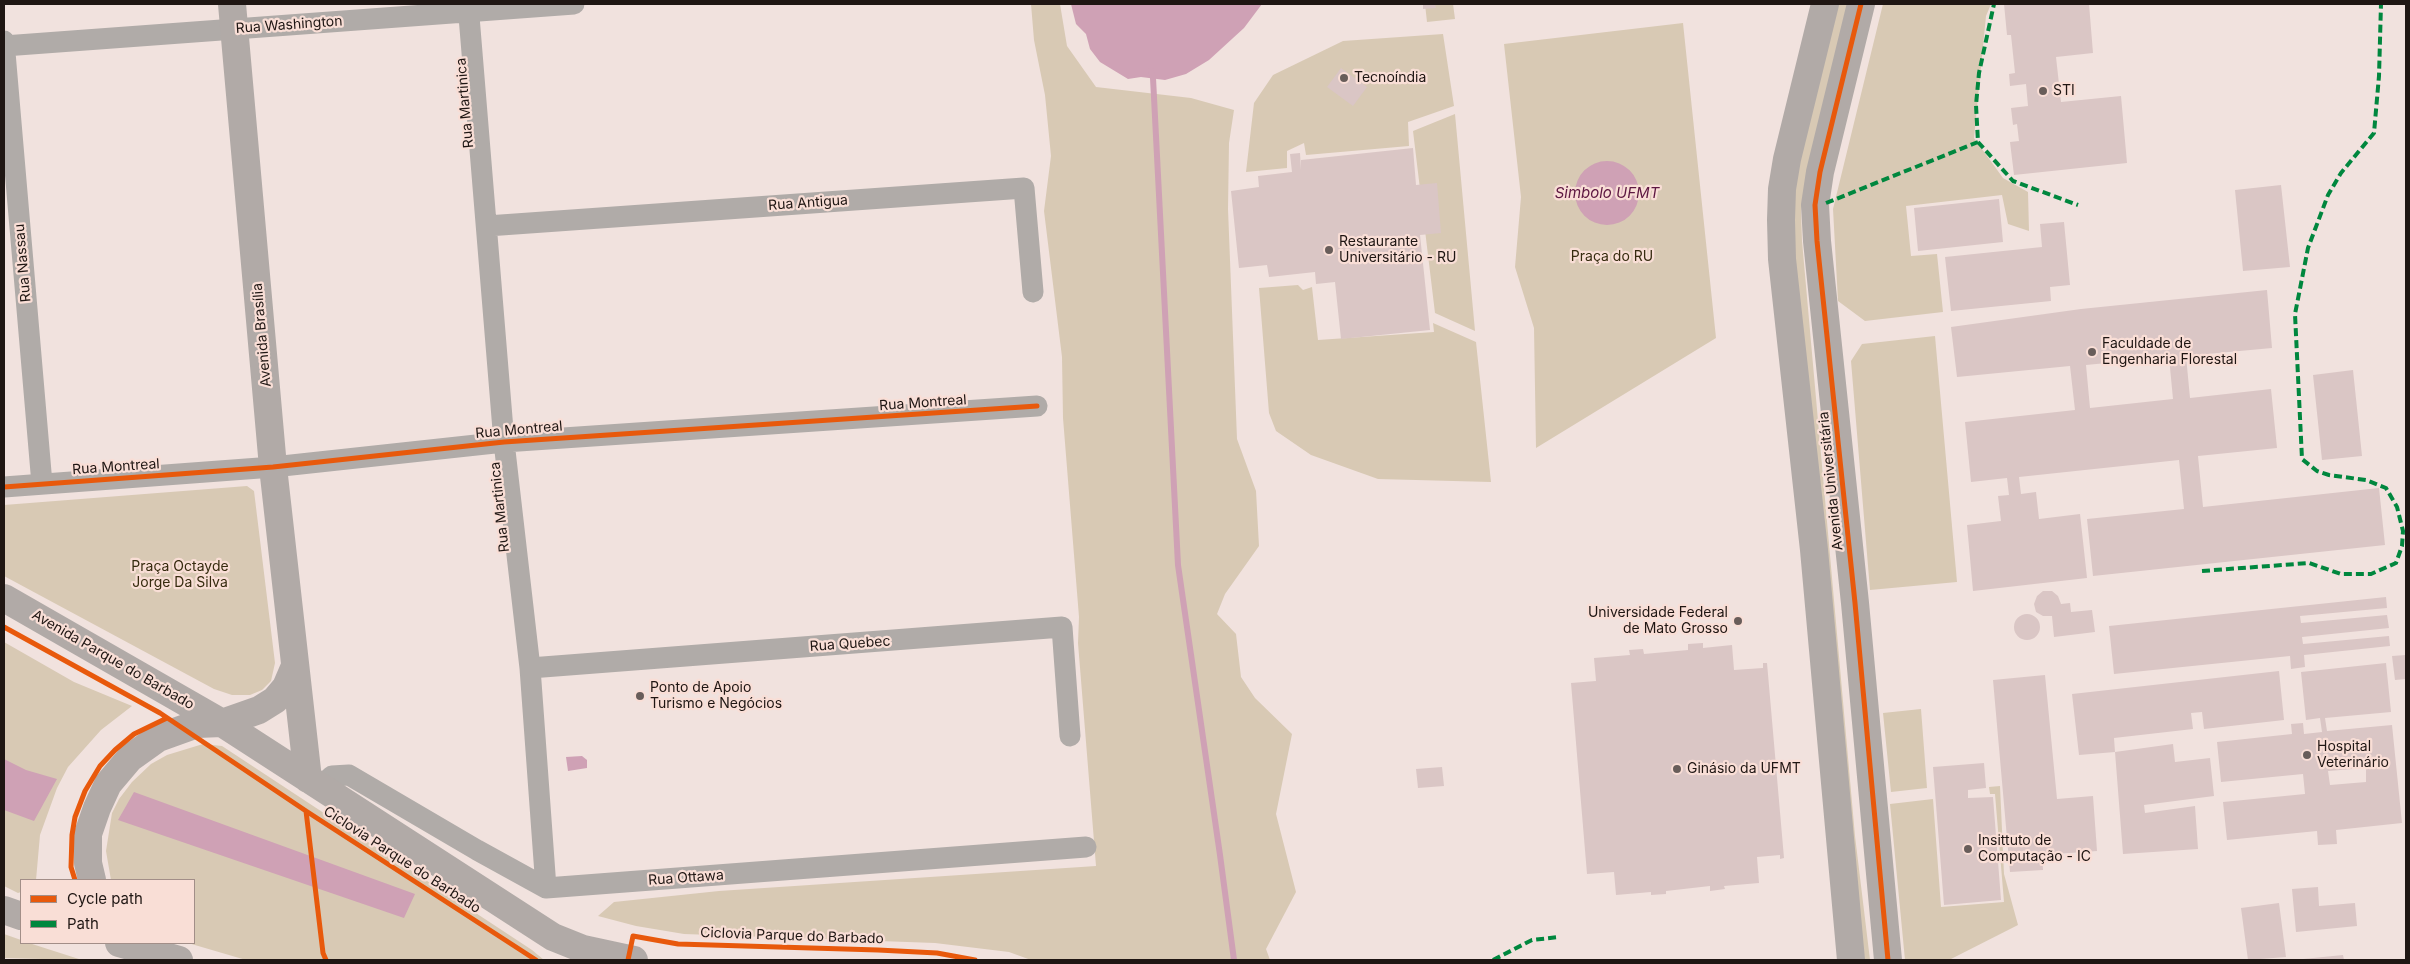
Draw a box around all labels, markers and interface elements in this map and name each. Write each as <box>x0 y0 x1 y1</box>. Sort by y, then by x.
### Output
street label: Rua Washington <box>235 13 343 37</box>
street label: Rua Martinica <box>453 57 477 149</box>
place label: Tecnoíndia <box>1354 70 1426 86</box>
marker: Tecnoíndia <box>1338 72 1350 84</box>
place label: STI <box>2053 83 2075 99</box>
marker: STI <box>2037 85 2049 97</box>
water label: Simbolo UFMT <box>1555 184 1659 202</box>
street label: Rua Antigua <box>768 192 848 214</box>
street label: Rua Nassau <box>11 223 35 303</box>
place label: Restaurante Universitário - RU <box>1339 234 1456 266</box>
marker: Restaurante Universitário - RU <box>1323 244 1335 256</box>
park label: Praça do RU <box>1571 249 1653 265</box>
street label: Avenida Brasília <box>249 282 275 388</box>
place label: Faculdade de Engenharia Florestal <box>2102 336 2237 368</box>
marker: Faculdade de Engenharia Florestal <box>2086 346 2098 358</box>
street label: Rua Montreal <box>879 392 967 414</box>
street label: Avenida Universitária <box>1815 411 1847 551</box>
street label: Rua Montreal <box>475 418 563 442</box>
street label: Rua Montreal <box>72 456 160 478</box>
street label: Rua Martinica <box>487 461 513 553</box>
park label: Praça Octayde Jorge Da Silva <box>131 559 229 592</box>
place label: Universidade Federal de Mato Grosso <box>1588 605 1728 638</box>
street label: Avenida Parque do Barbado <box>29 607 197 713</box>
marker: Universidade Federal de Mato Grosso <box>1732 615 1744 627</box>
street label: Rua Quebec <box>809 633 891 655</box>
place label: Ponto de Apoio Turismo e Negócios <box>650 680 782 712</box>
marker: Ponto de Apoio Turismo e Negócios <box>634 690 646 702</box>
place label: Hospital Veterinário <box>2317 739 2389 772</box>
marker: Hospital Veterinário <box>2301 749 2313 761</box>
place label: Ginásio da UFMT <box>1687 761 1801 777</box>
marker: Ginásio da UFMT <box>1671 763 1683 775</box>
street label: Ciclovia Parque do Barbado <box>320 803 484 917</box>
place label: Insittuto de Computação - IC <box>1978 833 2091 866</box>
marker: Insittuto de Computação - IC <box>1962 843 1974 855</box>
street label: Rua Ottawa <box>648 867 724 889</box>
legend <box>20 879 195 944</box>
text: Cycle path <box>67 889 143 908</box>
text: Path <box>67 914 99 933</box>
street label: Ciclovia Parque do Barbado <box>700 924 884 948</box>

